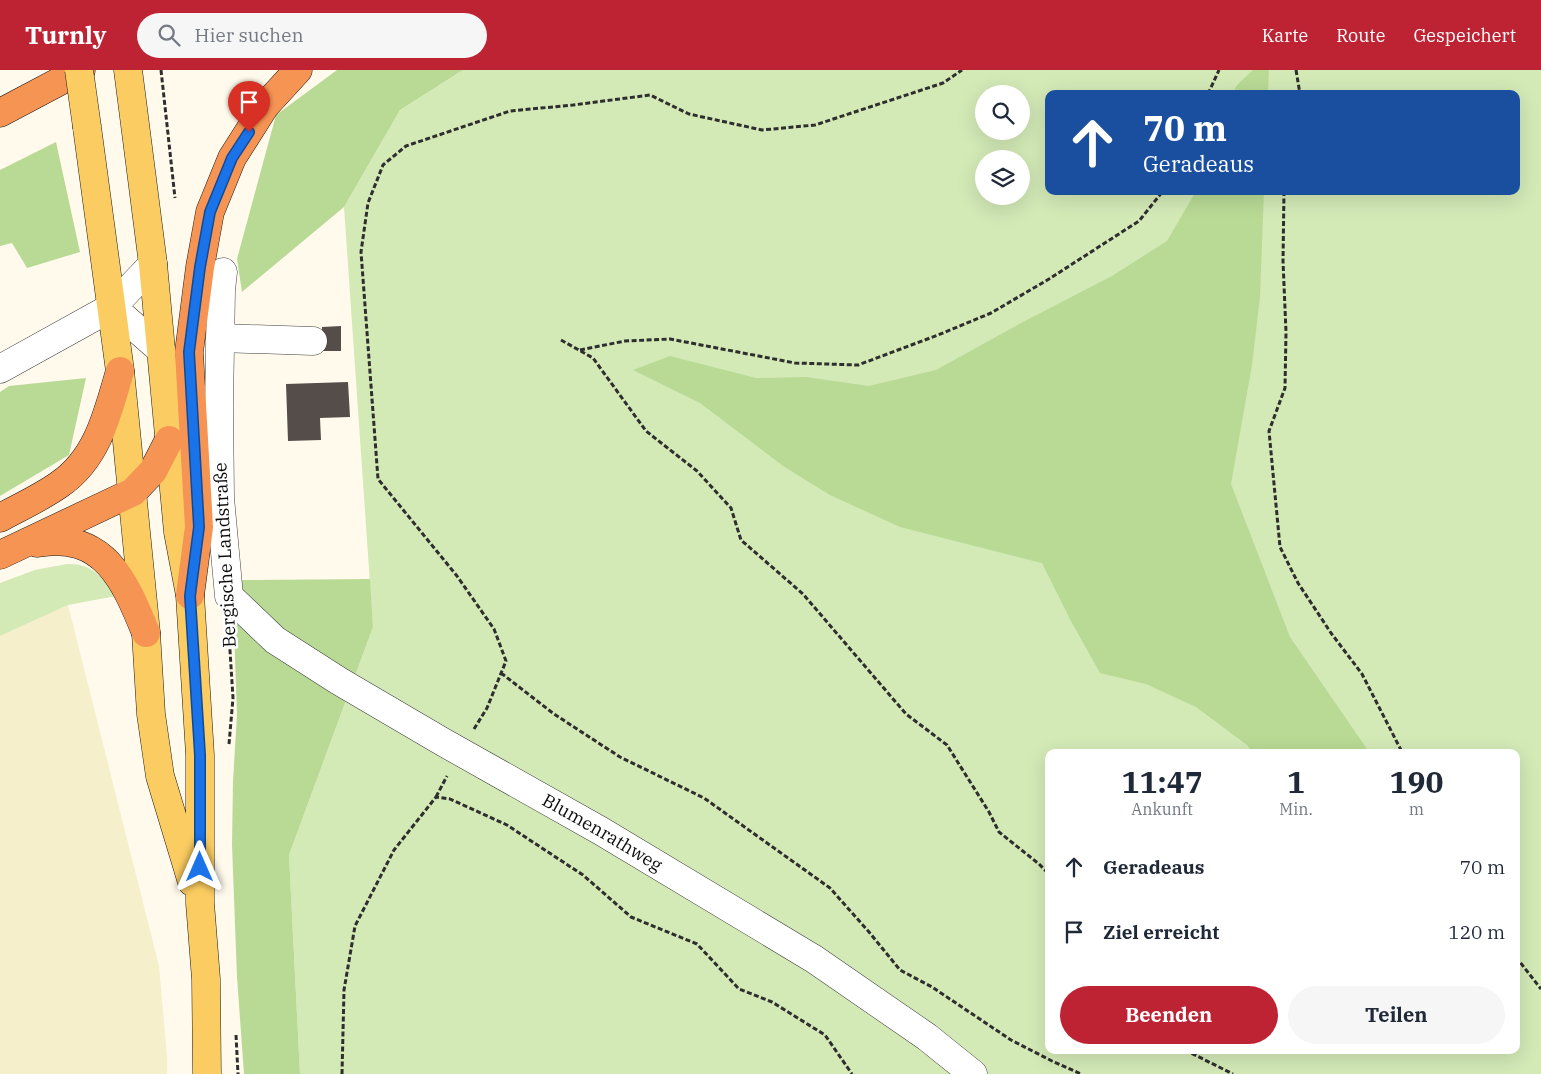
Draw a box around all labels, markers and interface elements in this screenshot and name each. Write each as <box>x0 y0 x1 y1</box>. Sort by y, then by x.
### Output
search box <box>137 13 487 58</box>
text: Turnly <box>25 19 107 51</box>
icon: search <box>155 21 183 49</box>
text: Hier suchen <box>195 23 304 47</box>
text: Karte <box>1262 24 1308 47</box>
text: Route <box>1336 24 1385 47</box>
text: Gespeichert <box>1413 24 1516 47</box>
pin <box>228 81 270 132</box>
map controls <box>975 85 1030 205</box>
button: search <box>975 85 1030 140</box>
icon: arrive <box>235 88 263 116</box>
text: 70 m <box>1143 105 1227 151</box>
icon: ahead <box>1060 110 1125 175</box>
text: Geradeaus <box>1143 149 1254 178</box>
button: layers <box>975 150 1030 205</box>
street label: Bergische Landstraße <box>208 462 241 648</box>
text: 11:47 <box>1122 762 1203 801</box>
text: 1 <box>1287 762 1305 801</box>
text: 190 <box>1389 762 1443 801</box>
street label: Blumenrathweg <box>538 788 667 876</box>
text: Ankunft <box>1131 799 1193 819</box>
text: Min. <box>1279 799 1313 819</box>
text: m <box>1409 799 1424 819</box>
position arrow <box>173 840 225 892</box>
icon: ahead <box>1060 853 1088 881</box>
text: Geradeaus <box>1103 855 1204 879</box>
text: 70 m <box>1460 855 1505 879</box>
icon: arrive <box>1060 918 1088 946</box>
text: Ziel erreicht <box>1103 920 1219 944</box>
text: 120 m <box>1448 920 1505 944</box>
button: Beenden <box>1060 986 1278 1044</box>
button: Teilen <box>1288 986 1505 1044</box>

